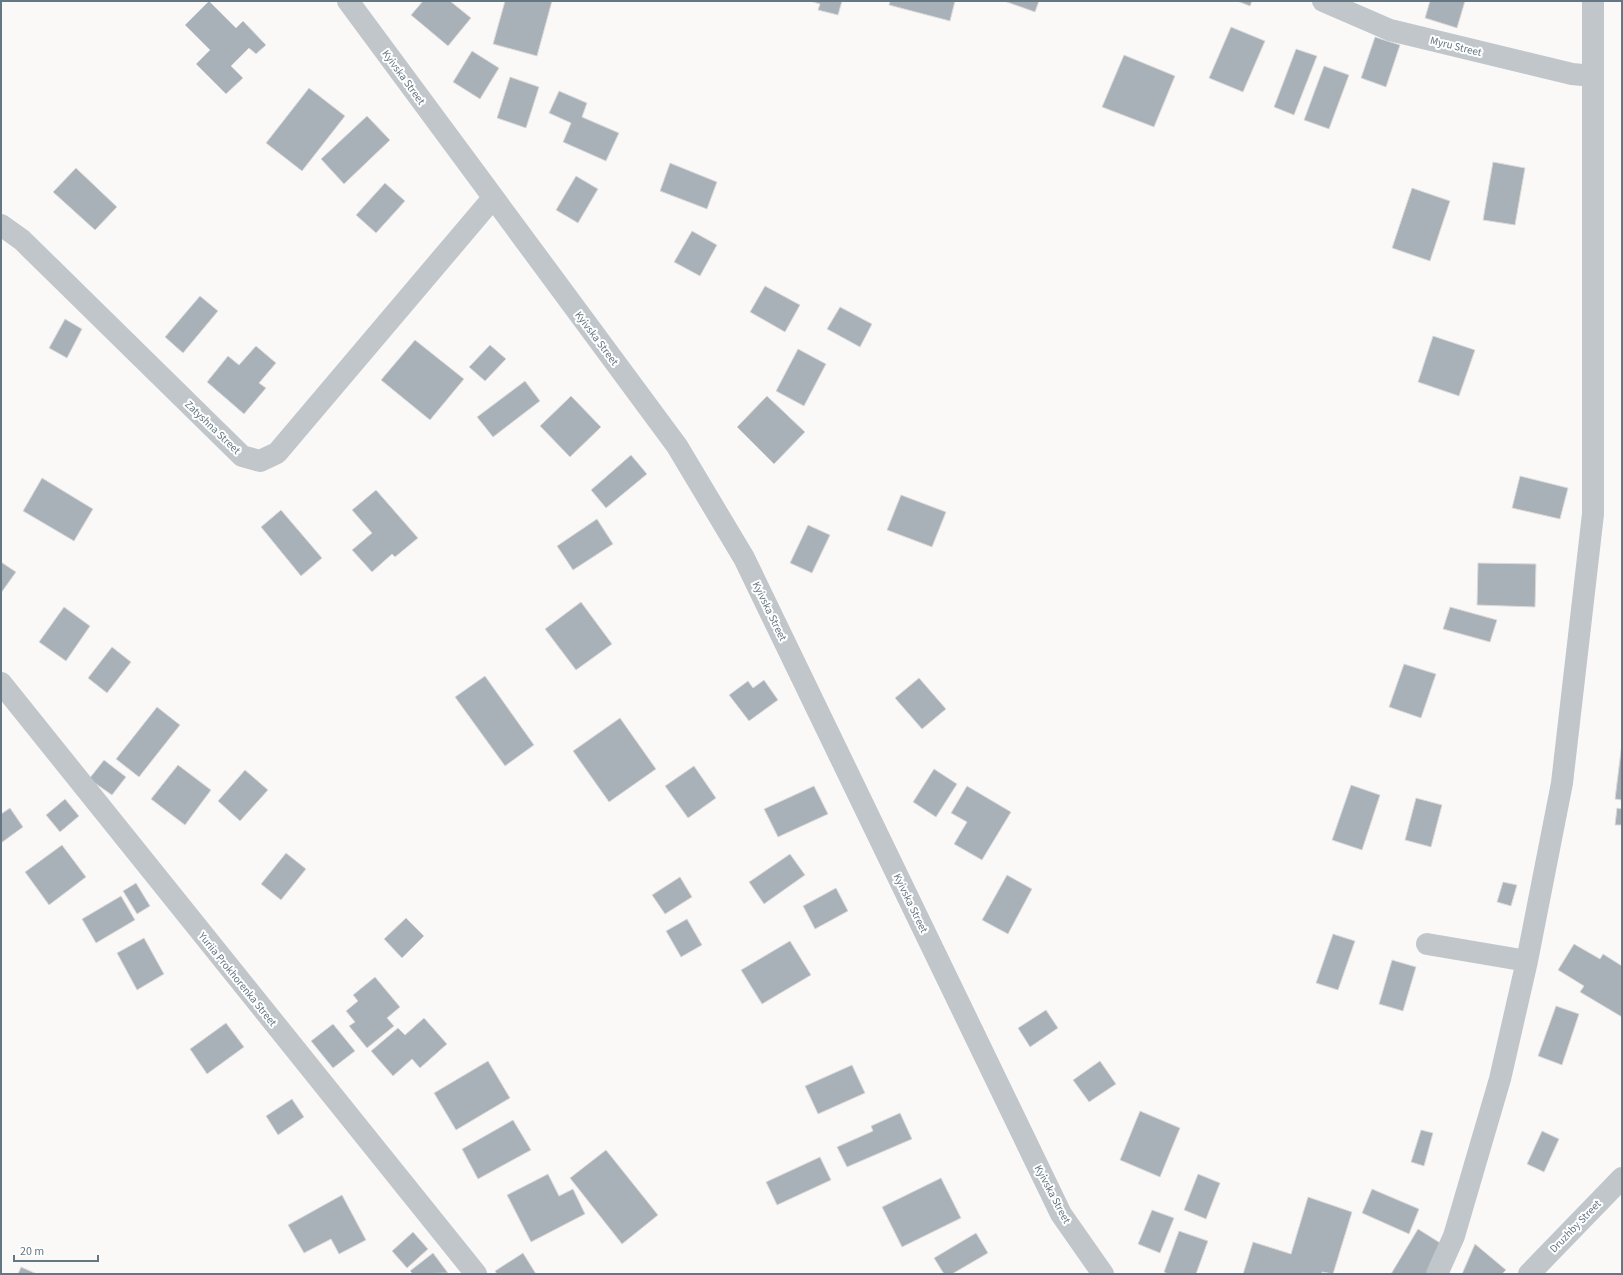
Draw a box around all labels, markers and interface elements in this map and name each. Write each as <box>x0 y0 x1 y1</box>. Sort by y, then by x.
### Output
street label: Myru Street <box>1428 33 1484 60</box>
street label: Kyivska Street <box>379 47 429 108</box>
street label: Kyivska Street <box>571 308 622 369</box>
street label: Zatyshna Street <box>182 397 244 458</box>
street label: Kyivska Street <box>749 579 791 644</box>
street label: Kyivska Street <box>890 871 932 936</box>
street label: Yuriia Prokhorenka Street <box>194 928 280 1030</box>
street label: Kyivska Street <box>1031 1162 1074 1226</box>
street label: Druzhby Street <box>1546 1196 1605 1256</box>
scale bar <box>14 1237 98 1263</box>
text: 20 m <box>20 1243 44 1260</box>

